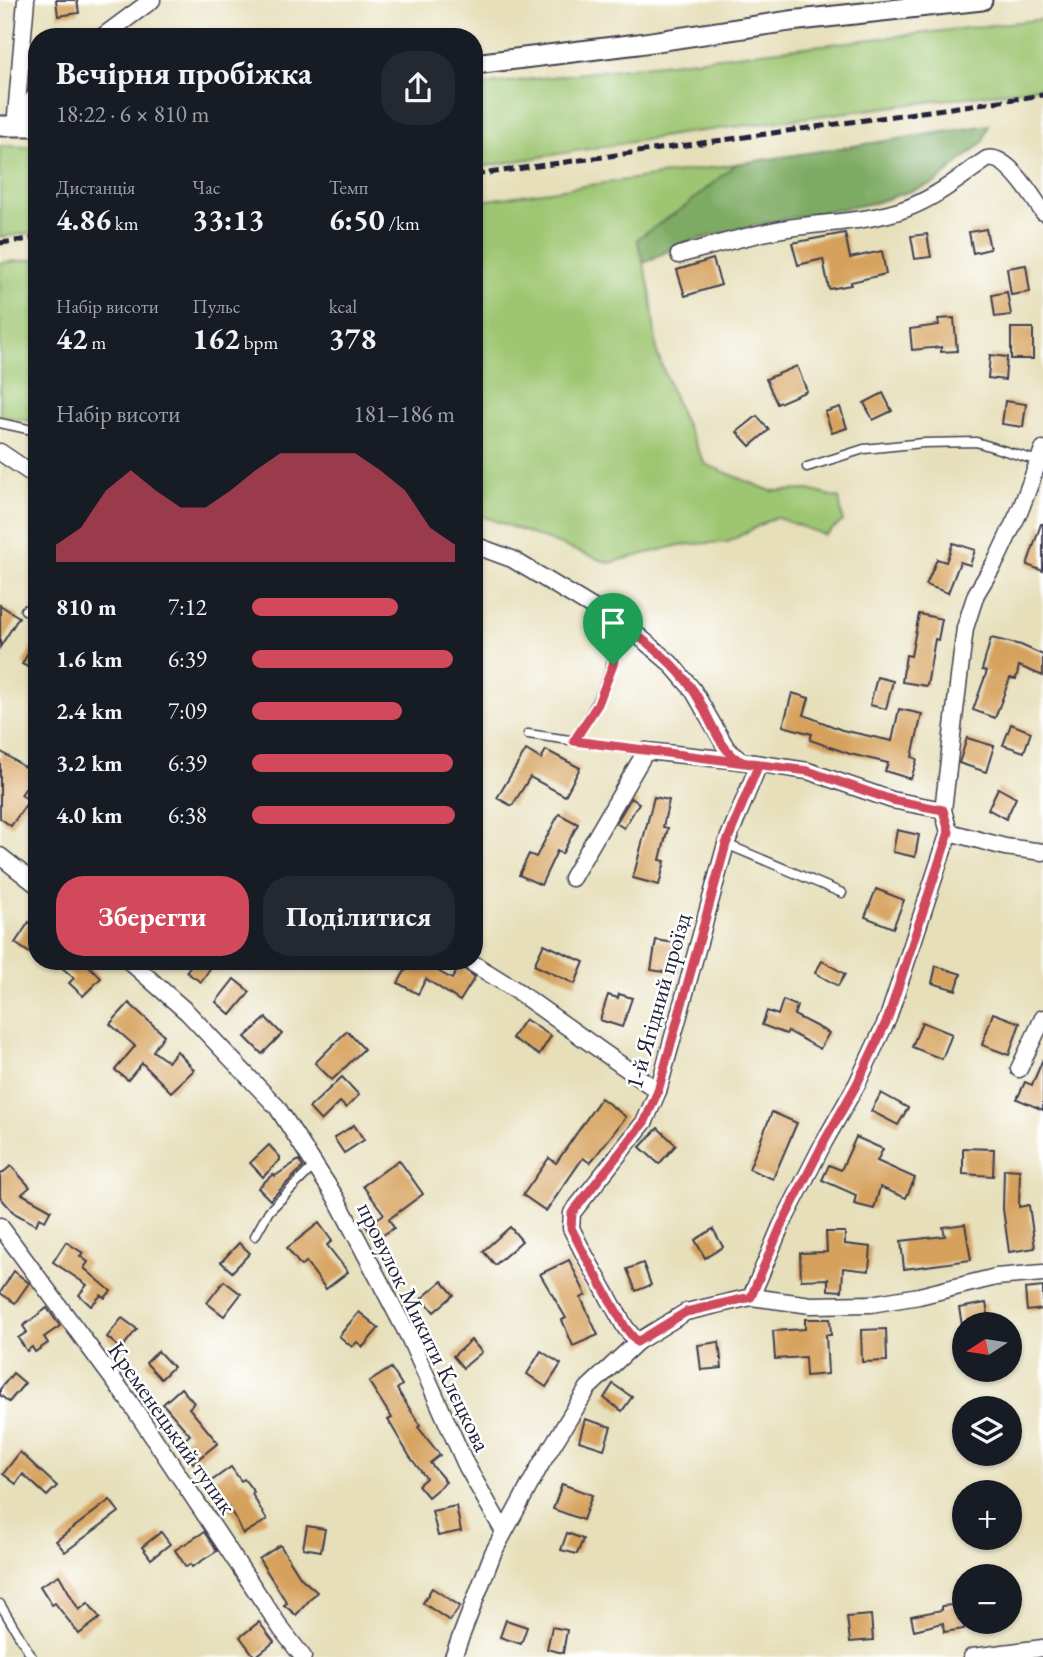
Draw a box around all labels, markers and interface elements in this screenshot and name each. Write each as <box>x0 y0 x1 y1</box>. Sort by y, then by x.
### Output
button: share <box>381 51 455 125</box>
text: Вечірня пробіжка <box>56 52 312 94</box>
text: 18:22 · 6 × 810 m <box>56 99 209 129</box>
text: Дистанція <box>56 175 135 200</box>
text: Час <box>192 175 221 200</box>
text: Темп <box>329 175 368 200</box>
text: 4.86 <box>56 200 111 239</box>
text: 33:13 <box>192 200 264 239</box>
text: 6:50 <box>329 200 385 239</box>
text: km <box>111 211 139 236</box>
text: /km <box>385 211 420 236</box>
text: Набір висоти <box>56 294 159 319</box>
text: Пульс <box>192 294 240 319</box>
text: kcal <box>329 294 357 319</box>
text: 42 <box>56 319 88 358</box>
text: 162 <box>192 319 240 358</box>
text: 378 <box>329 319 376 358</box>
text: m <box>88 330 106 355</box>
text: bpm <box>240 330 278 355</box>
text: Набір висоти <box>56 399 180 429</box>
text: 181–186 m <box>354 399 455 429</box>
text: 810 m <box>56 592 117 622</box>
text: 7:12 <box>168 592 207 622</box>
pin <box>583 593 643 665</box>
icon: arrive <box>594 604 632 642</box>
text: 1.6 km <box>56 644 123 674</box>
text: 6:39 <box>168 644 207 674</box>
text: 2.4 km <box>56 696 123 726</box>
text: 7:09 <box>168 696 207 726</box>
text: 3.2 km <box>56 748 123 778</box>
text: 6:39 <box>168 748 207 778</box>
text: 4.0 km <box>56 800 123 830</box>
text: 6:38 <box>168 800 207 830</box>
button: Зберегти <box>56 876 249 956</box>
button: Поділитися <box>263 876 455 956</box>
street label: 1-й Ягідний проїзд <box>618 909 697 1092</box>
street label: провулок Микити Клєцкова <box>351 1197 499 1457</box>
north arrow <box>952 1312 1022 1382</box>
map controls <box>952 1312 1022 1634</box>
street label: Кременецький тупик <box>101 1335 244 1520</box>
button: layers <box>952 1396 1022 1466</box>
button: + <box>952 1480 1022 1550</box>
button: − <box>952 1564 1022 1634</box>

